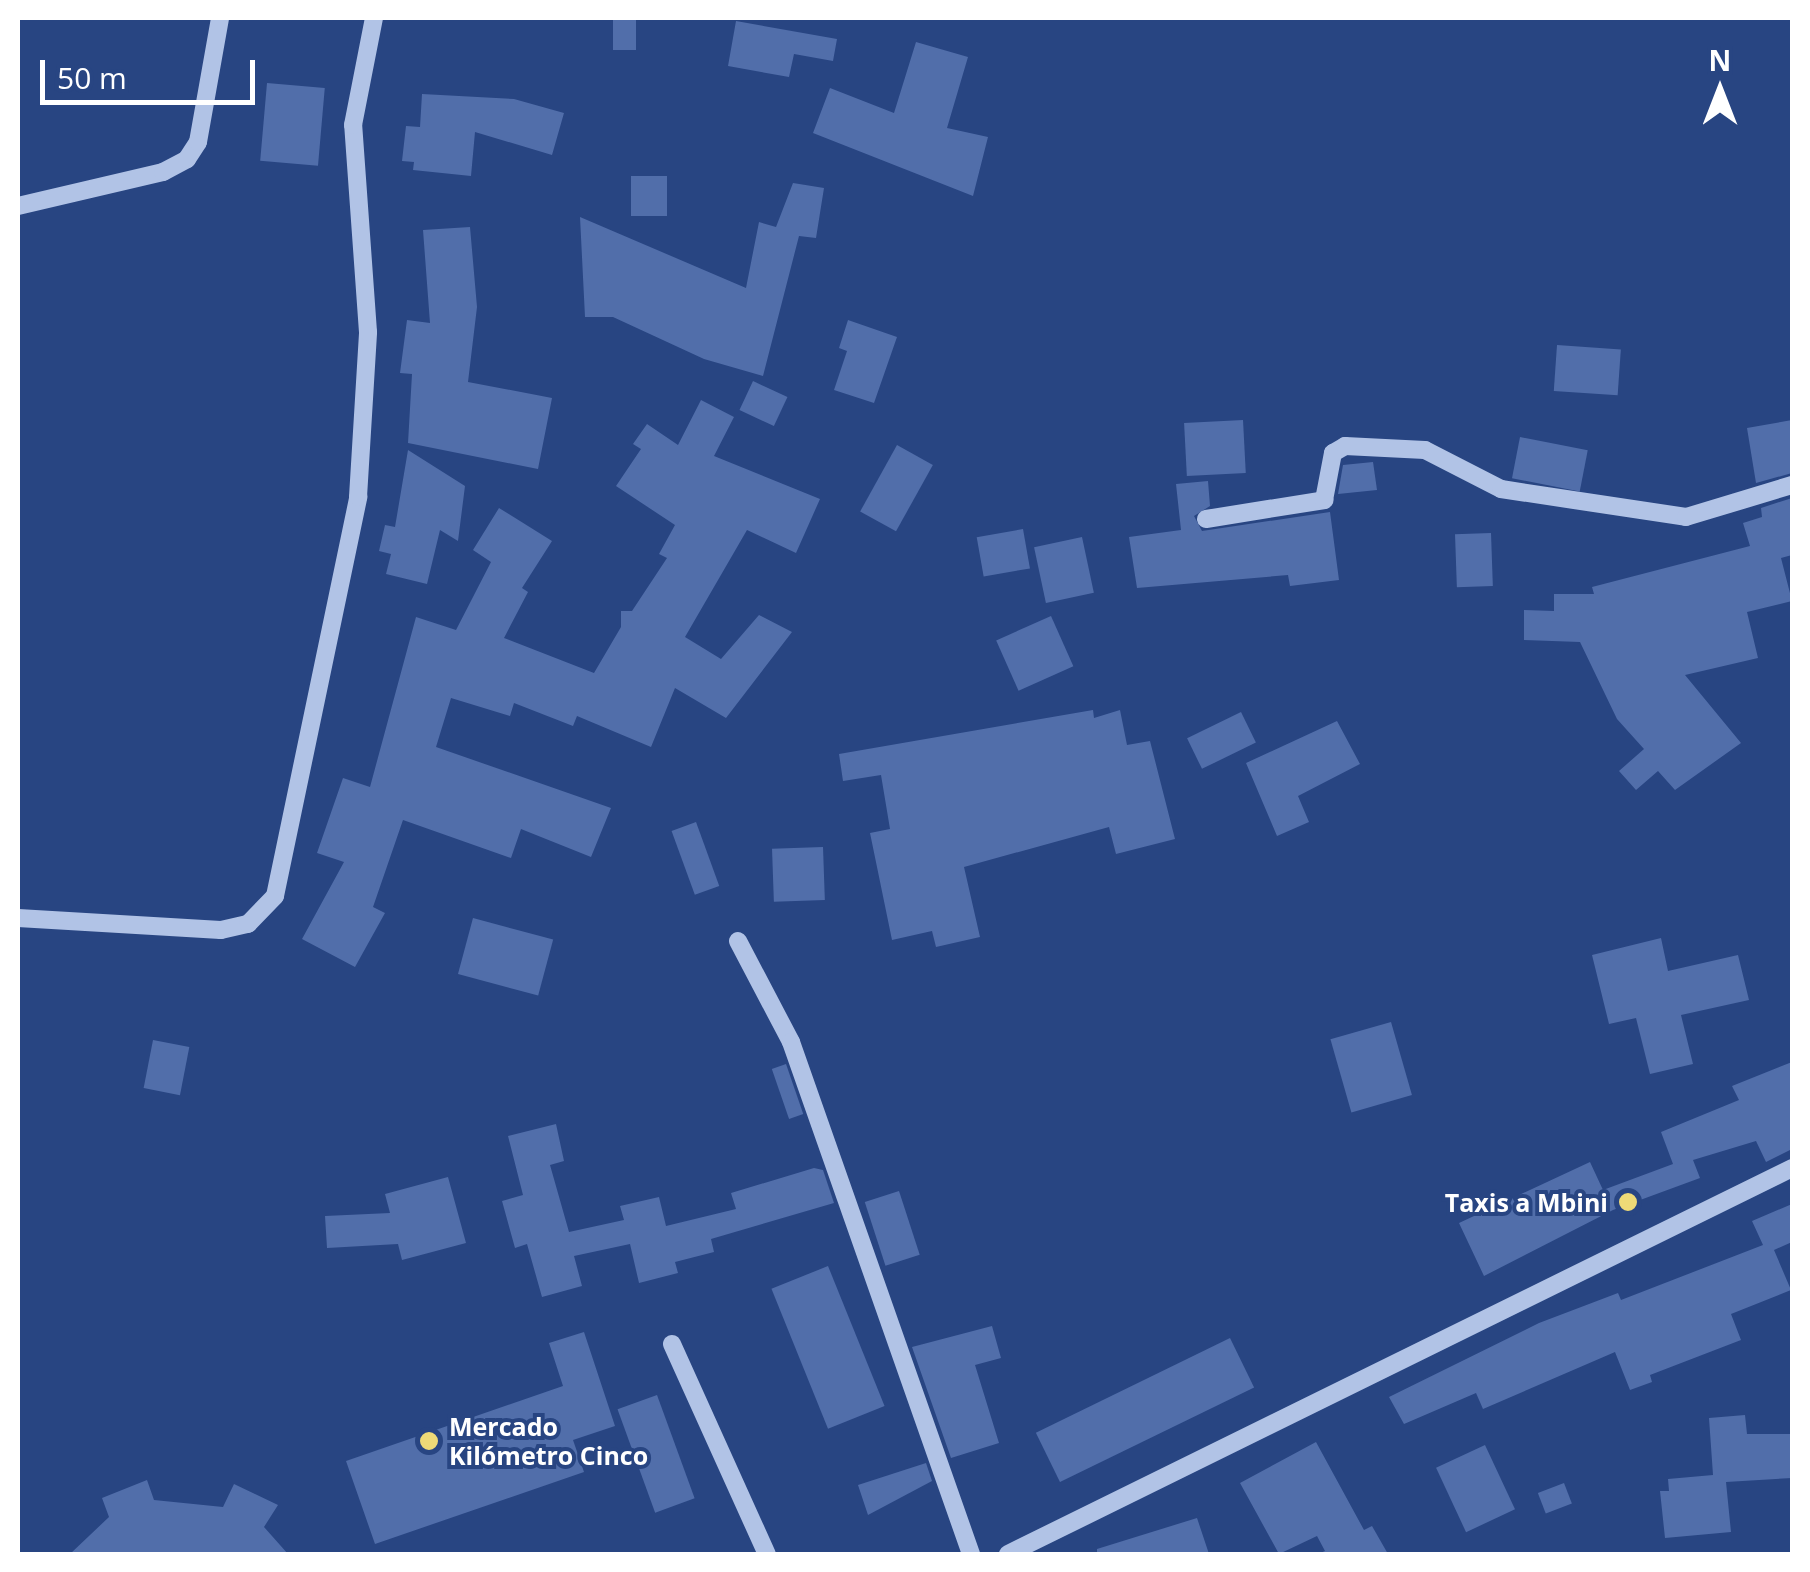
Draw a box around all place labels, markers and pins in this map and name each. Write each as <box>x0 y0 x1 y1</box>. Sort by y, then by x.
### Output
place label: Taxis a Mbini <box>1445 1187 1608 1217</box>
marker: Taxis a Mbini <box>1617 1191 1639 1213</box>
place label: Mercado Kilómetro Cinco <box>449 1412 648 1471</box>
marker: Mercado Kilómetro Cinco <box>418 1430 440 1452</box>

